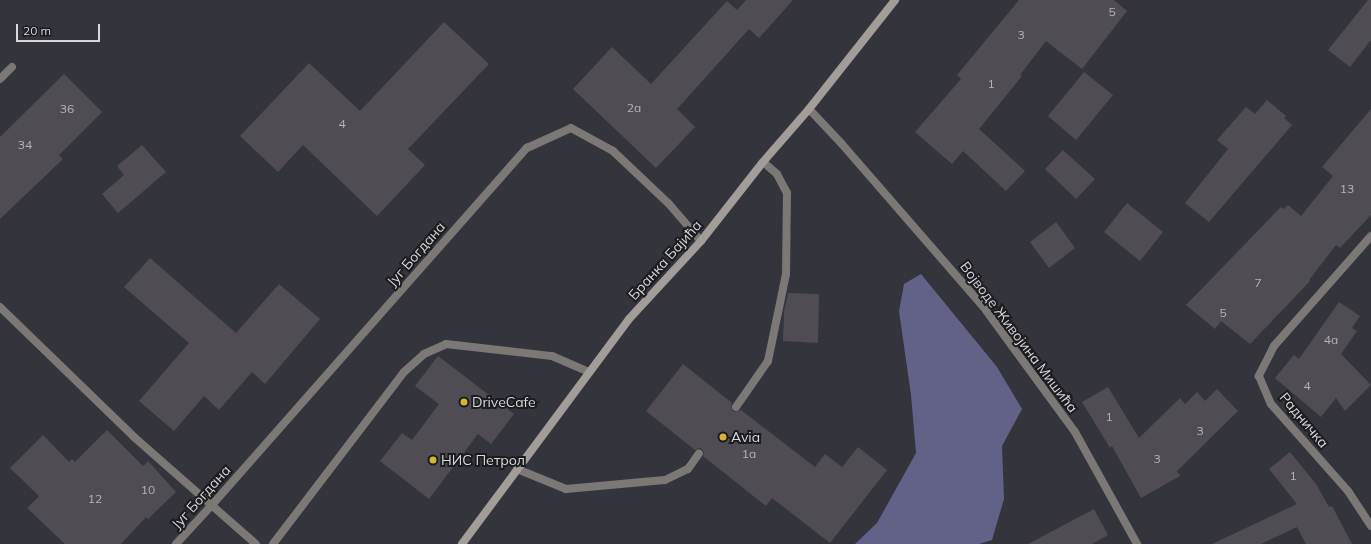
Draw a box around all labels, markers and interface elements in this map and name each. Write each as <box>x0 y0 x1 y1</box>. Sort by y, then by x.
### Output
house number: 5 <box>1108 5 1116 19</box>
scale bar <box>18 16 102 42</box>
text: 20 m <box>23 23 51 38</box>
house number: 3 <box>1017 28 1025 42</box>
house number: 1 <box>987 77 995 91</box>
house number: 2a <box>627 101 641 115</box>
house number: 36 <box>60 102 74 116</box>
house number: 4 <box>338 117 346 131</box>
house number: 34 <box>18 138 32 152</box>
house number: 13 <box>1340 182 1354 196</box>
street label: Бранка Бајића <box>625 217 705 303</box>
street label: Југ Богдана <box>383 218 449 290</box>
street label: Војводе Живојина Мишића <box>957 258 1081 416</box>
house number: 7 <box>1254 276 1262 290</box>
house number: 5 <box>1219 306 1227 320</box>
house number: 4a <box>1324 333 1338 347</box>
house number: 4 <box>1303 379 1311 393</box>
street label: Радничка <box>1276 389 1332 451</box>
place label: DriveCafe <box>472 394 536 410</box>
marker: DriveCafe <box>459 397 469 407</box>
house number: 1 <box>1105 410 1113 424</box>
house number: 3 <box>1196 424 1204 438</box>
place label: Avia <box>731 429 760 445</box>
marker: Avia <box>718 432 728 442</box>
house number: 1a <box>742 447 756 461</box>
place label: НИС Петрол <box>441 452 525 468</box>
house number: 3 <box>1153 452 1161 466</box>
marker: НИС Петрол <box>428 455 438 465</box>
street label: Југ Богдана <box>168 462 234 532</box>
house number: 1 <box>1289 469 1297 483</box>
house number: 10 <box>141 483 155 497</box>
house number: 12 <box>88 492 102 506</box>

